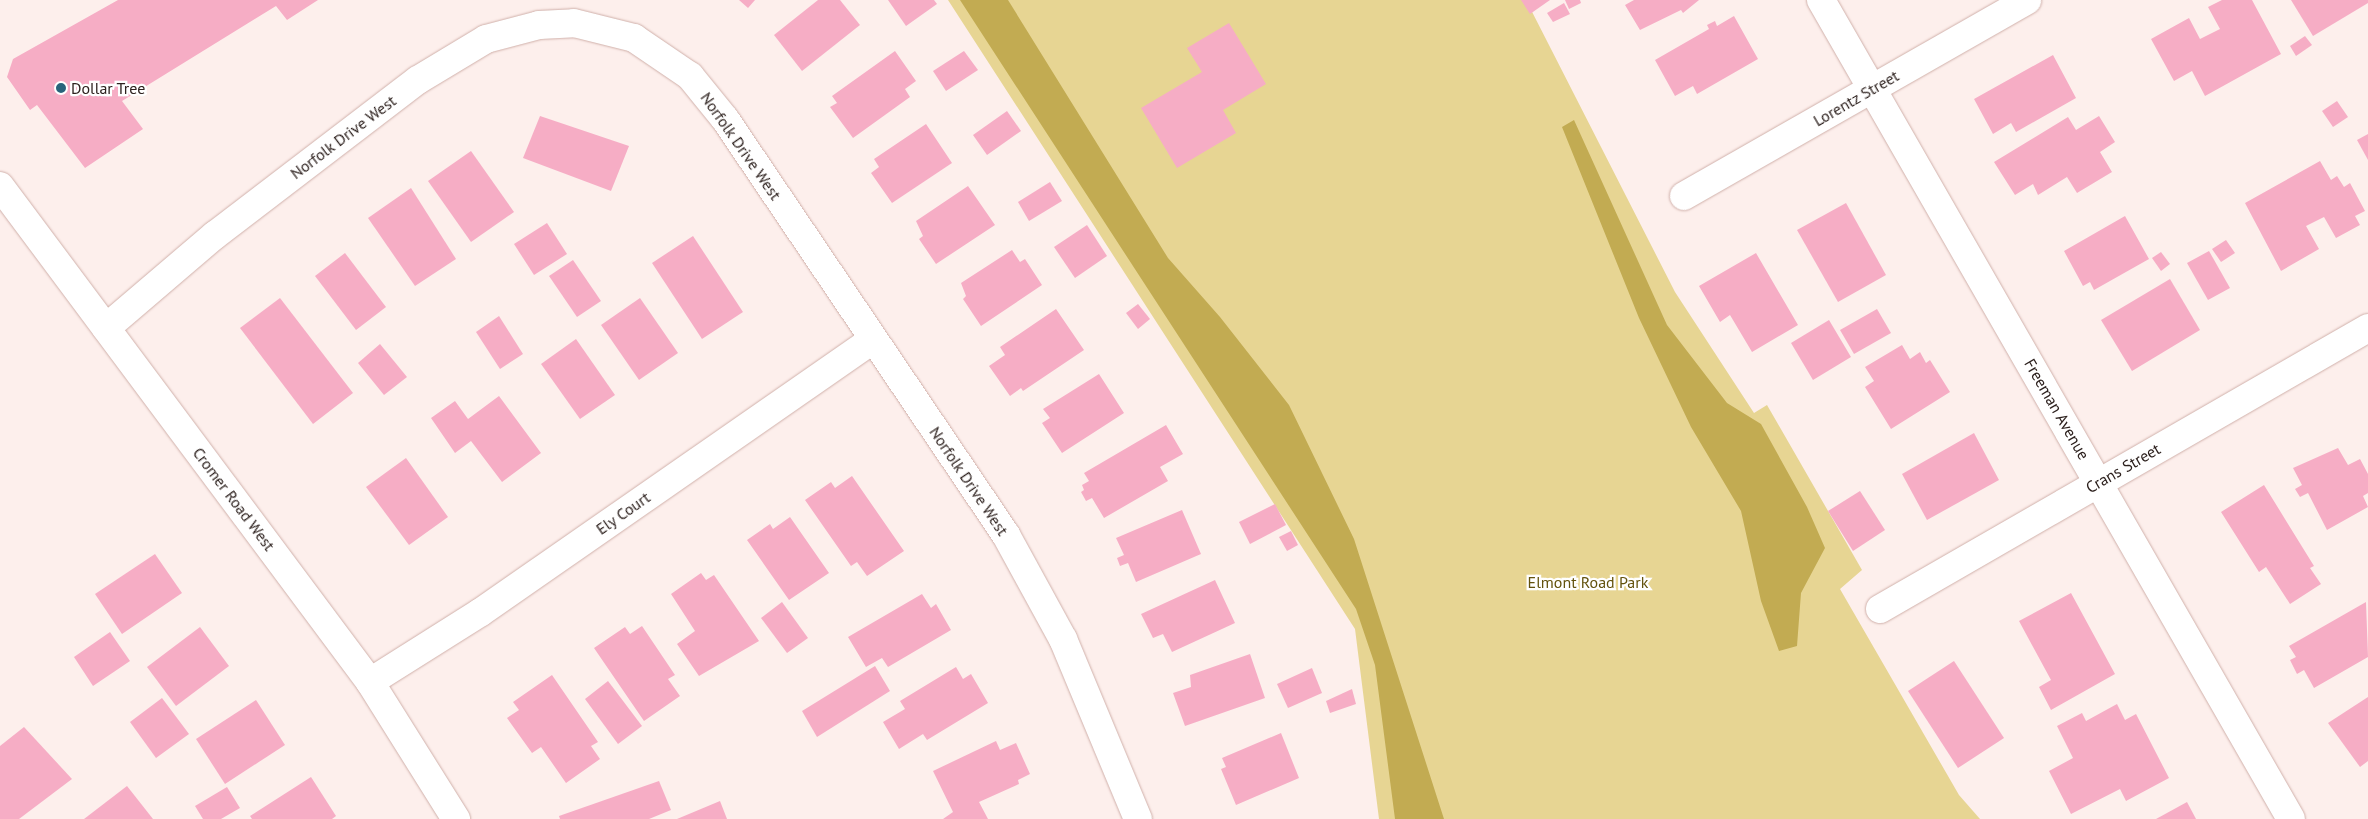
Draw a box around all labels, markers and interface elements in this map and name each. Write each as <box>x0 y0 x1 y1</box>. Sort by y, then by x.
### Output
street label: Lorentz Street <box>1810 66 1902 130</box>
place label: Dollar Tree <box>71 78 146 98</box>
marker: Dollar Tree <box>55 82 67 94</box>
street label: Norfolk Drive West <box>696 88 786 204</box>
street label: Norfolk Drive West <box>286 91 400 183</box>
street label: Freeman Avenue <box>2020 355 2094 463</box>
street label: Norfolk Drive West <box>925 423 1013 539</box>
street label: Crans Street <box>2082 439 2164 497</box>
street label: Cromer Road West <box>189 443 279 555</box>
street label: Ely Court <box>592 487 654 539</box>
park label: Elmont Road Park <box>1528 572 1648 592</box>

